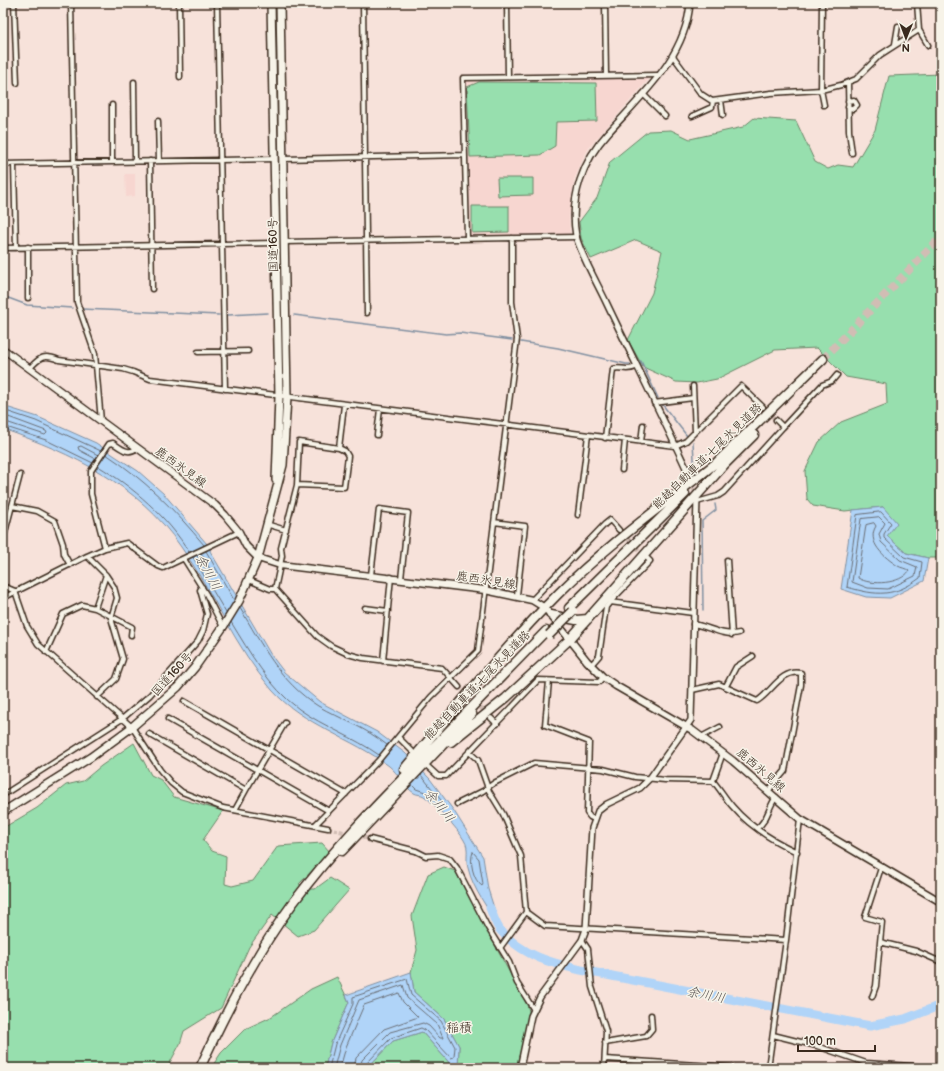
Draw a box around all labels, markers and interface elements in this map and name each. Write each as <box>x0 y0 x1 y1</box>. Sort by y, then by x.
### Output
north arrow <box>886 18 926 58</box>
text: N <box>902 41 910 54</box>
street label: 国道160号 <box>266 217 281 273</box>
street label: 能越自動車道;七尾氷見道路 <box>649 400 765 513</box>
street label: 鹿西氷見線 <box>152 444 209 491</box>
water label: 余川川 <box>192 552 225 593</box>
street label: 鹿西氷見線 <box>455 568 517 593</box>
street label: 能越自動車道;七尾氷見道路 <box>421 627 534 743</box>
street label: 国道160号 <box>148 649 196 700</box>
street label: 鹿西氷見線 <box>733 745 788 796</box>
water label: 余川川 <box>421 785 458 826</box>
water label: 余川川 <box>685 983 726 1007</box>
district label: 稲積 <box>446 1020 472 1036</box>
scale bar <box>798 1027 875 1053</box>
text: 100 m <box>804 1034 836 1049</box>

